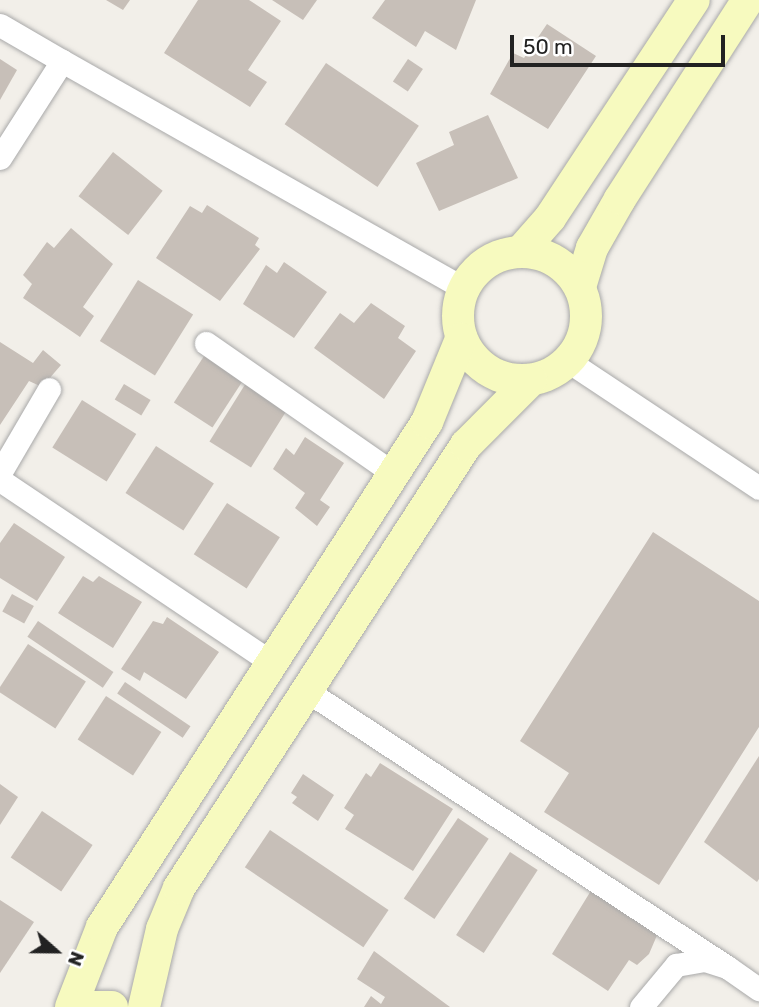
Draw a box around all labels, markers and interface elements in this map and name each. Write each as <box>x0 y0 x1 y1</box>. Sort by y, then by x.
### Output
scale bar <box>514 21 729 65</box>
text: 50 m <box>523 34 573 59</box>
north arrow <box>21 916 91 986</box>
text: N <box>63 948 89 969</box>

